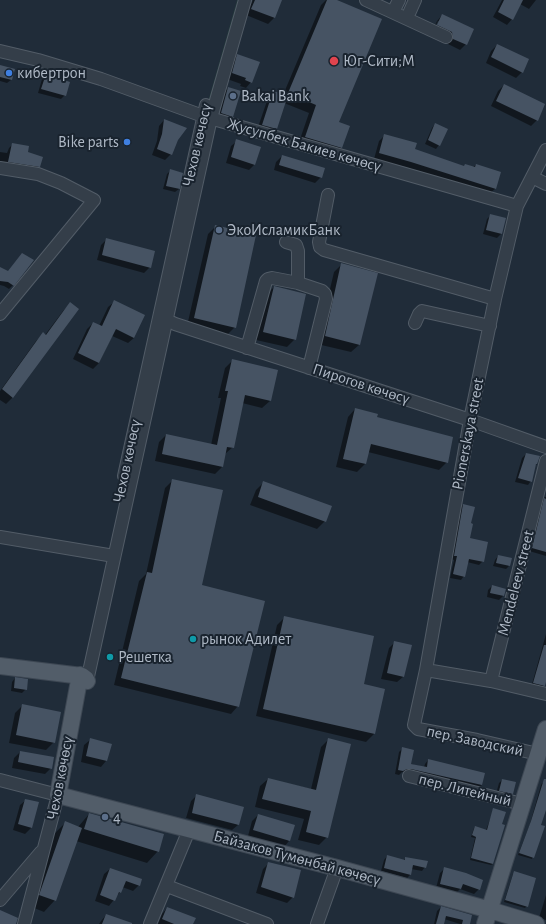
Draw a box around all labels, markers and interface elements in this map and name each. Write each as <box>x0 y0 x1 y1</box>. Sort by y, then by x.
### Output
place label: Юг-Сити;M <box>343 51 415 71</box>
marker: Юг-Сити;M <box>328 55 340 67</box>
place label: кибертрон <box>17 63 86 83</box>
marker: кибертрон <box>4 68 14 78</box>
place label: Bakai Bank <box>241 86 309 106</box>
marker: Bakai Bank <box>228 91 238 101</box>
street label: Чехов көчөсү <box>178 102 216 188</box>
street label: Жусупбек Бакиев көчөсү <box>225 114 383 176</box>
place label: Bike parts <box>58 132 119 152</box>
marker: Bike parts <box>122 137 132 147</box>
place label: ЭкоИсламикБанк <box>227 220 340 240</box>
marker: ЭкоИсламикБанк <box>214 225 224 235</box>
street label: Пирогов көчөсү <box>310 359 412 409</box>
street label: Pionerskaya street <box>448 377 488 491</box>
street label: Чехов көчөсү <box>109 418 145 504</box>
street label: Mendeleev street <box>494 528 538 638</box>
place label: рынок Адилет <box>201 629 291 649</box>
marker: рынок Адилет <box>188 634 198 644</box>
place label: Решетка <box>118 647 172 667</box>
marker: Решетка <box>105 652 115 662</box>
street label: пер. Заводский <box>425 721 525 761</box>
street label: Чехов көчөсү <box>43 735 77 821</box>
street label: пер. Литейный <box>417 769 513 811</box>
place label: 4 <box>113 807 121 827</box>
marker: 4 <box>100 812 110 822</box>
street label: Байзаков Түмөнбай көчөсү <box>211 826 383 890</box>

